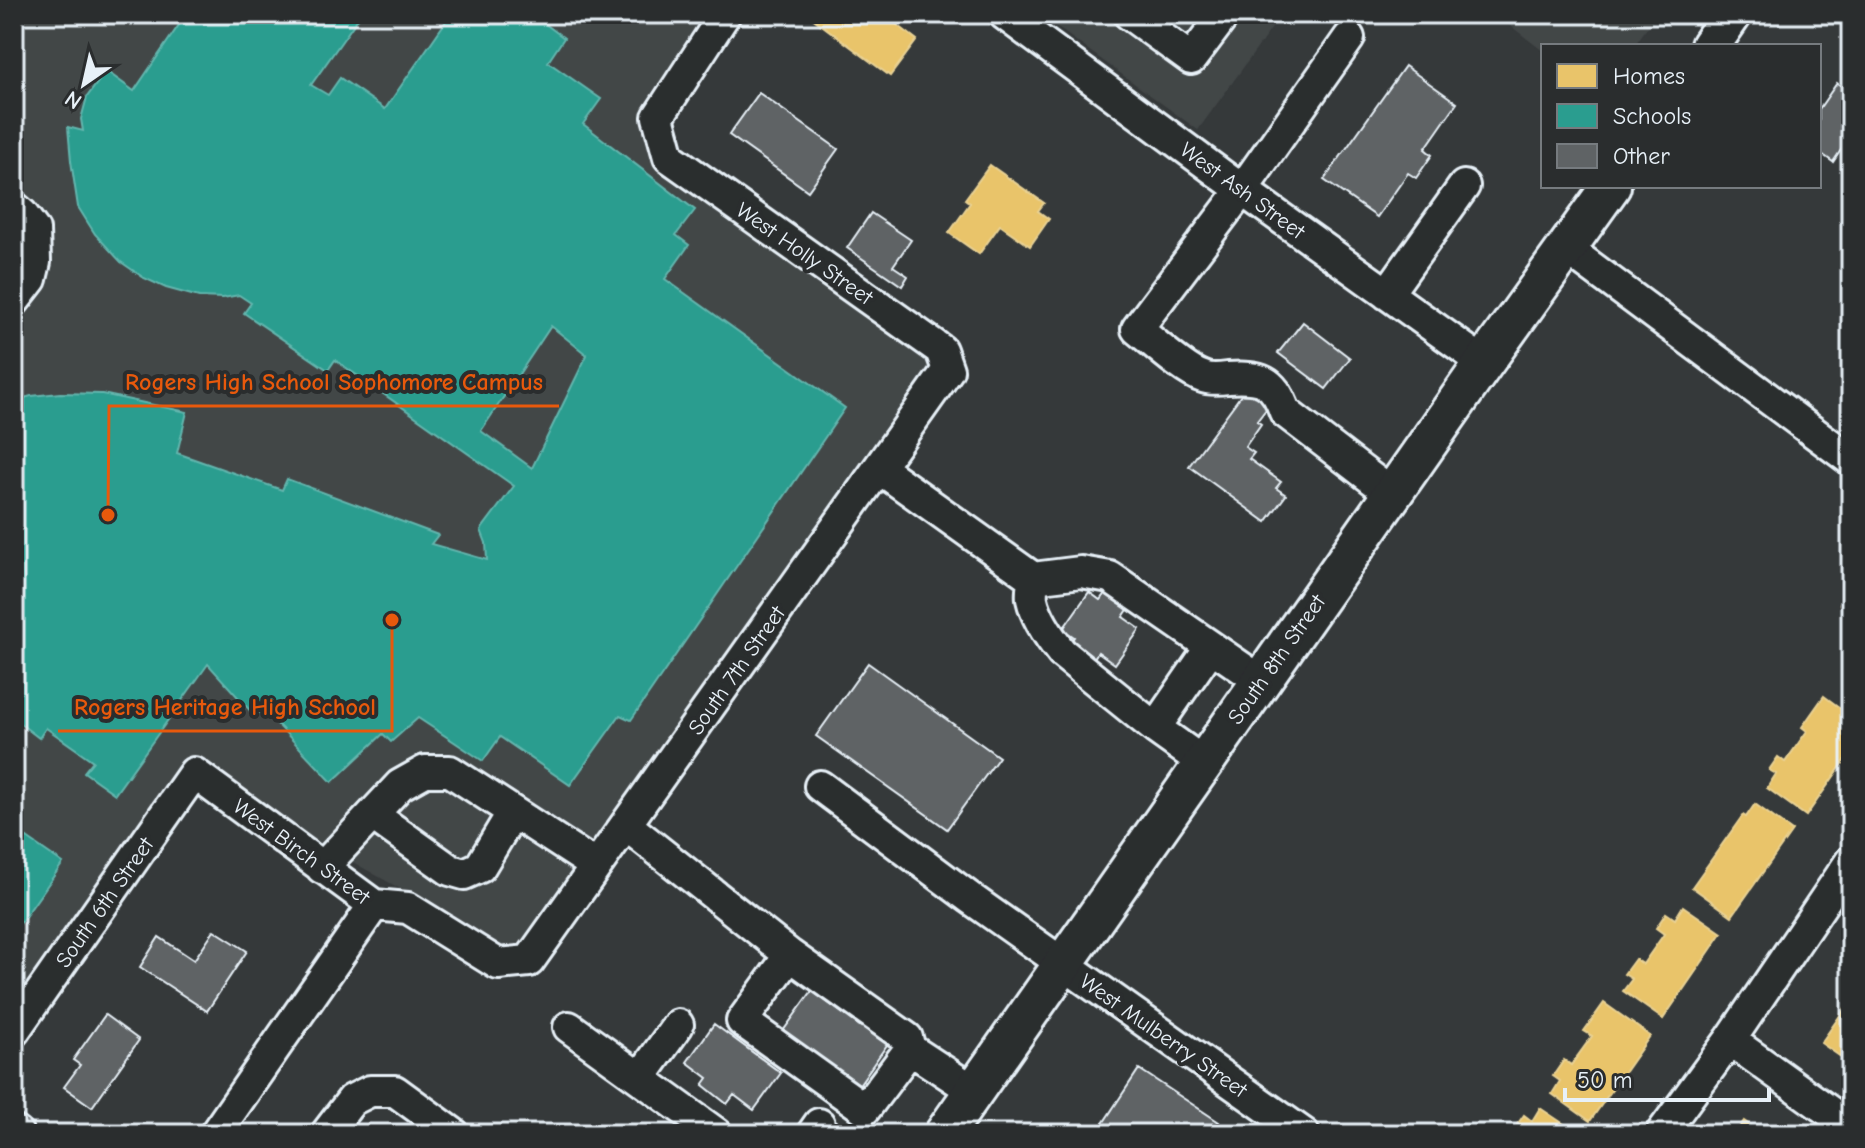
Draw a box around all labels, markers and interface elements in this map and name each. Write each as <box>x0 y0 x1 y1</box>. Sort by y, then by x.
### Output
north arrow <box>44 44 124 124</box>
legend <box>1541 44 1821 188</box>
text: Homes <box>1613 62 1685 90</box>
text: N <box>60 85 87 115</box>
text: Schools <box>1613 102 1691 130</box>
street label: West Ash Street <box>1175 137 1310 245</box>
text: Other <box>1613 142 1670 170</box>
street label: West Holly Street <box>731 197 878 311</box>
callout: Rogers High School Sophomore Campus <box>109 358 559 406</box>
text: Rogers High School Sophomore Campus <box>125 368 543 396</box>
street label: South 8th Street <box>1222 589 1332 729</box>
street label: South 7th Street <box>683 601 791 740</box>
callout: Rogers Heritage High School <box>58 683 392 731</box>
text: Rogers Heritage High School <box>74 693 376 721</box>
street label: West Birch Street <box>228 793 376 911</box>
street label: South 6th Street <box>50 832 160 973</box>
street label: West Mulberry Street <box>1075 968 1253 1104</box>
scale bar <box>1565 1052 1769 1102</box>
text: 50 m <box>1577 1066 1633 1094</box>

